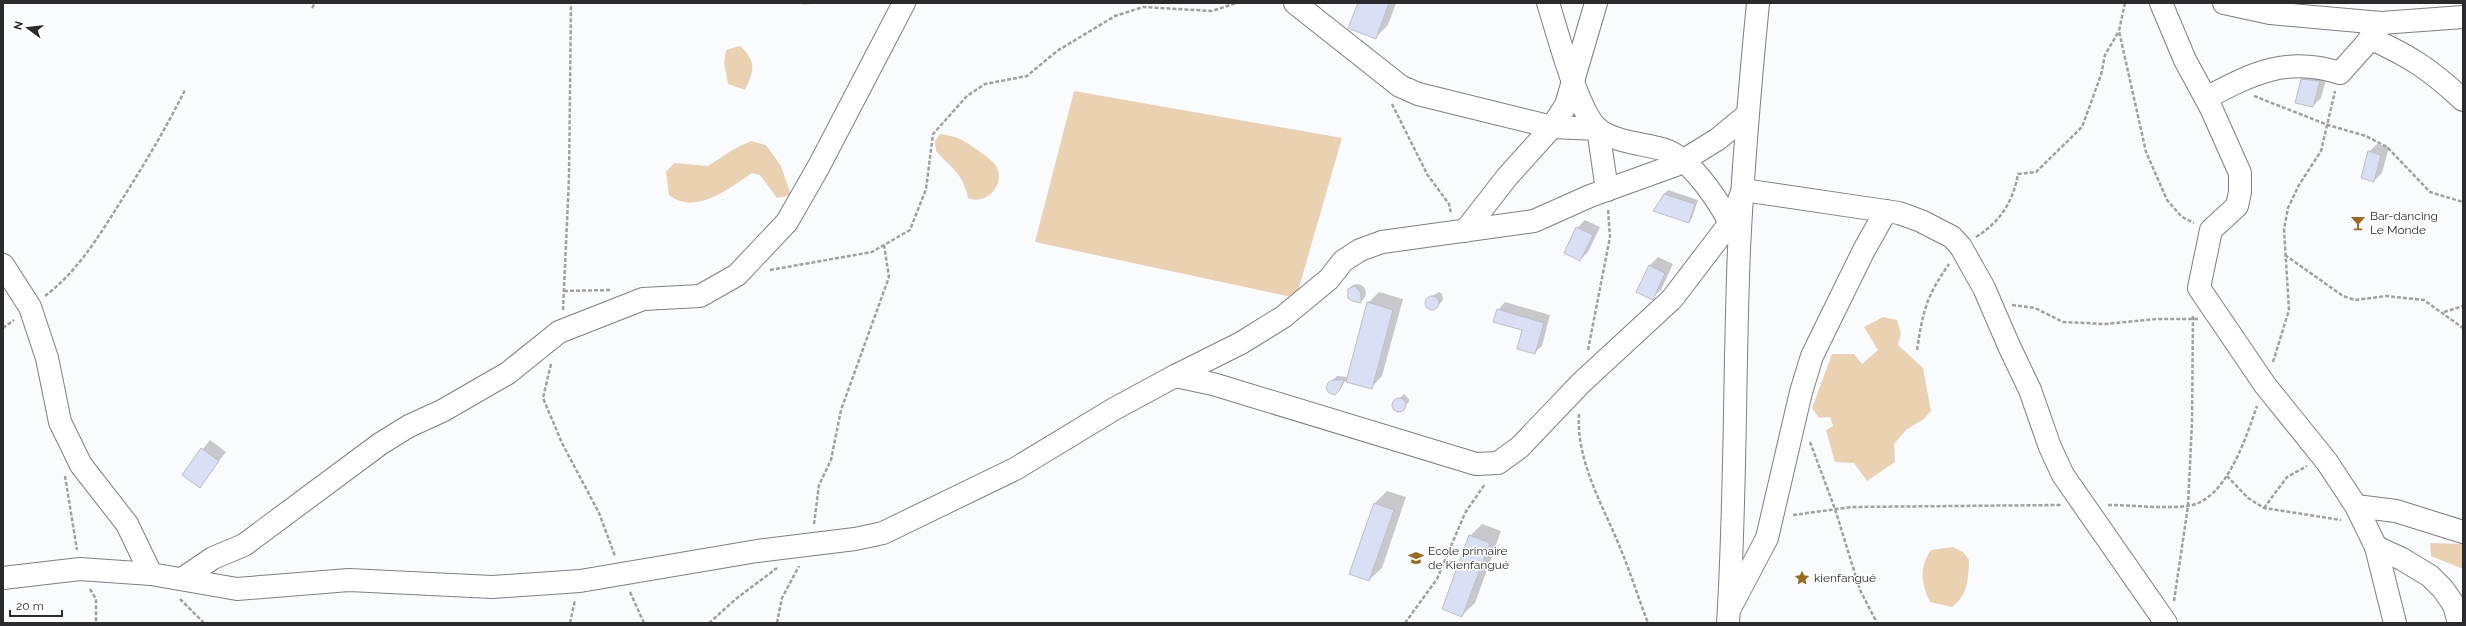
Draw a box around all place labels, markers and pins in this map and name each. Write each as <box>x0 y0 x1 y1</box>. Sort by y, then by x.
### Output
place label: Bar-dancing Le Monde <box>2370 209 2438 237</box>
bar icon: Bar-dancing Le Monde <box>2349 214 2367 232</box>
place label: Ecole primaire de Kienfangué <box>1428 544 1509 572</box>
school or university icon: Ecole primaire de Kienfangué <box>1407 549 1425 567</box>
place icon: kienfangué <box>1793 569 1811 587</box>
place label: kienfangué <box>1814 571 1876 585</box>

